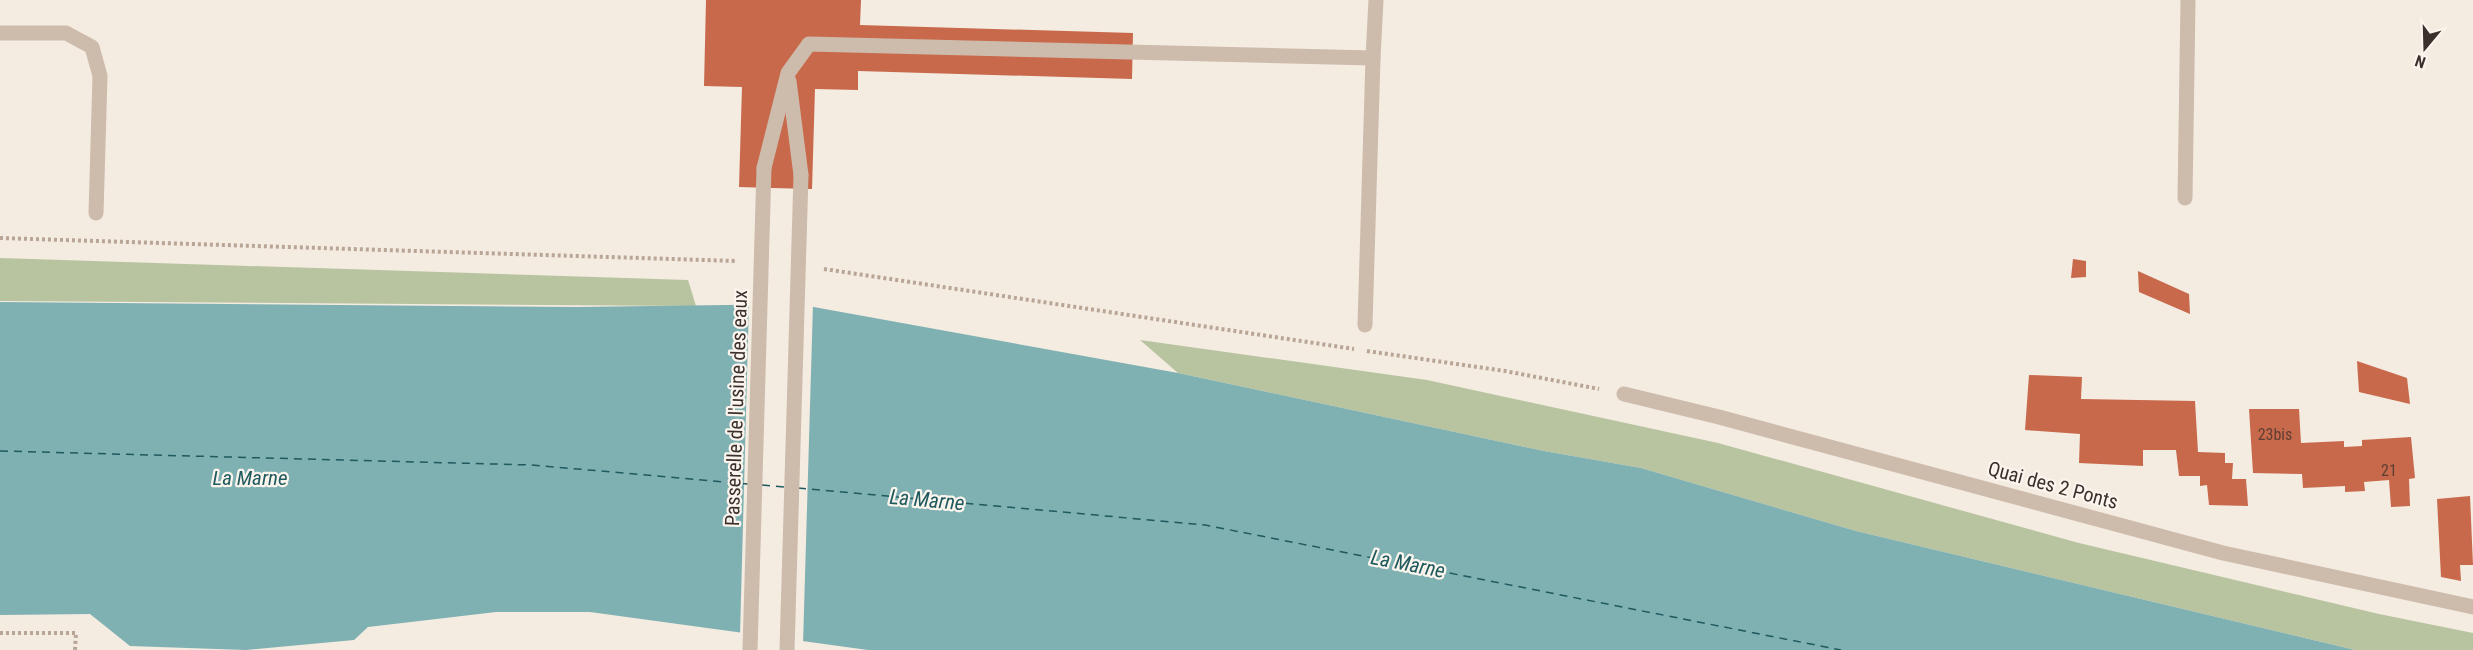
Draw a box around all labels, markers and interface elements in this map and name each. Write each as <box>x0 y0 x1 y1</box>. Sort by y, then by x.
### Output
north arrow <box>2395 18 2455 78</box>
text: N <box>2413 51 2428 72</box>
street label: Passerelle de l'usine des eaux <box>720 289 752 526</box>
house number: 23bis <box>2258 425 2292 444</box>
street label: Quai des 2 Ponts <box>1985 456 2121 514</box>
house number: 21 <box>2381 461 2397 480</box>
water label: La Marne <box>213 466 288 490</box>
water label: La Marne <box>889 485 965 515</box>
water label: La Marne <box>1369 545 1447 583</box>

